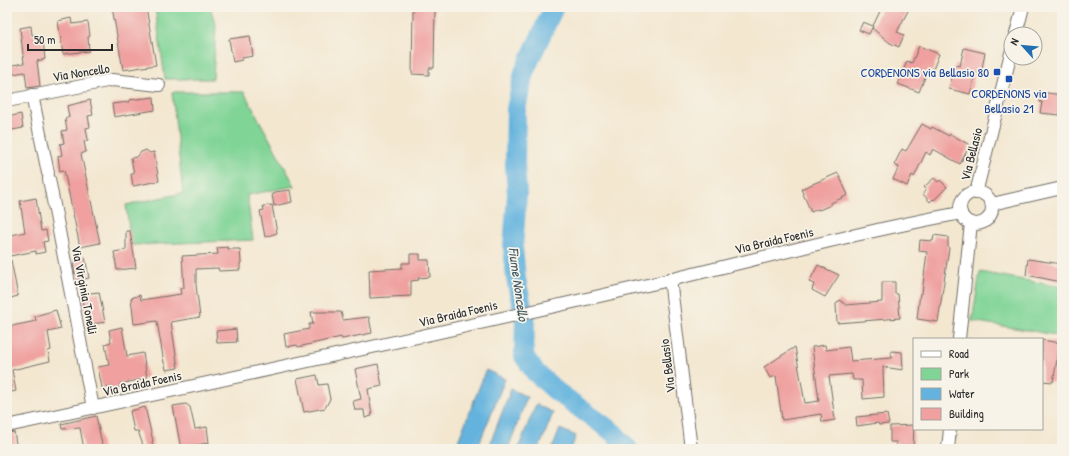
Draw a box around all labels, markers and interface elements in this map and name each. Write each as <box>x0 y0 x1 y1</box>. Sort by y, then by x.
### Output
scale bar <box>28 26 112 52</box>
north arrow <box>1003 26 1043 66</box>
text: 50 m <box>34 31 55 48</box>
text: N <box>1007 36 1022 47</box>
street label: Via Noncello <box>51 59 111 85</box>
place label: CORDENONS via Bellasio 80 <box>861 63 989 81</box>
marker: CORDENONS via Bellasio 80 <box>992 67 1002 77</box>
marker: CORDENONS via Bellasio 21 <box>1004 74 1014 84</box>
place label: CORDENONS via Bellasio 21 <box>971 84 1047 117</box>
street label: Via Bellasio <box>956 126 986 182</box>
street label: Via Braida Foenis <box>733 222 815 258</box>
street label: Via Virginia Tonelli <box>68 244 102 336</box>
water label: Fiume Noncello <box>504 246 534 323</box>
street label: Via Braida Foenis <box>417 295 499 331</box>
street label: Via Bellasio <box>655 338 679 394</box>
legend <box>913 338 1043 430</box>
text: Road <box>949 345 969 362</box>
text: Park <box>949 365 969 382</box>
street label: Via Braida Foenis <box>101 366 183 400</box>
text: Water <box>949 385 975 402</box>
text: Building <box>949 405 984 422</box>

